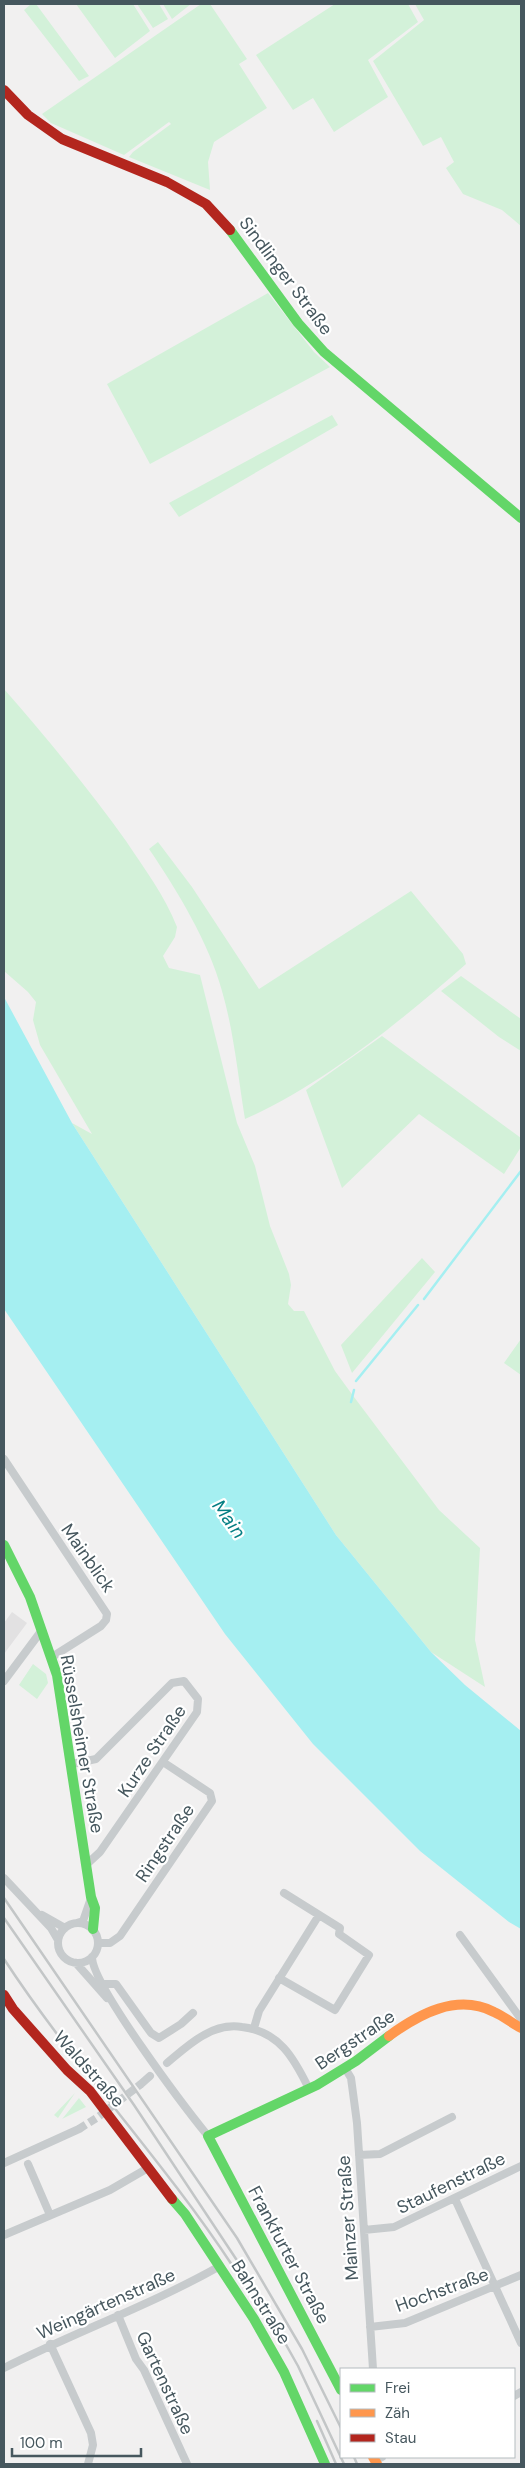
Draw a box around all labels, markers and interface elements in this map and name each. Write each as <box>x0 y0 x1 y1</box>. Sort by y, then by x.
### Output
street label: Sindlinger Straße <box>234 212 338 340</box>
water label: Main <box>207 1495 251 1543</box>
street label: Mainblick <box>56 1519 120 1597</box>
street label: Rüsselsheimer Straße <box>54 1653 110 1835</box>
street label: Kurze Straße <box>112 1700 192 1802</box>
street label: Ringstraße <box>130 1799 200 1887</box>
street label: Bergstraße <box>310 2004 400 2076</box>
street label: Waldstraße <box>48 2025 130 2113</box>
street label: Staufenstraße <box>393 2146 509 2220</box>
street label: Mainzer Straße <box>332 2155 364 2281</box>
street label: Frankfurter Straße <box>243 2182 335 2328</box>
street label: Bahnstraße <box>226 2255 296 2349</box>
street label: Hochstraße <box>392 2262 492 2318</box>
street label: Weingärtenstraße <box>33 2263 179 2345</box>
street label: Gartenstraße <box>131 2327 199 2439</box>
legend <box>340 2368 515 2458</box>
text: Frei <box>385 2378 410 2398</box>
text: Zäh <box>385 2403 410 2423</box>
scale bar <box>12 2426 141 2458</box>
text: Stau <box>385 2428 416 2448</box>
text: 100 m <box>20 2433 63 2453</box>

